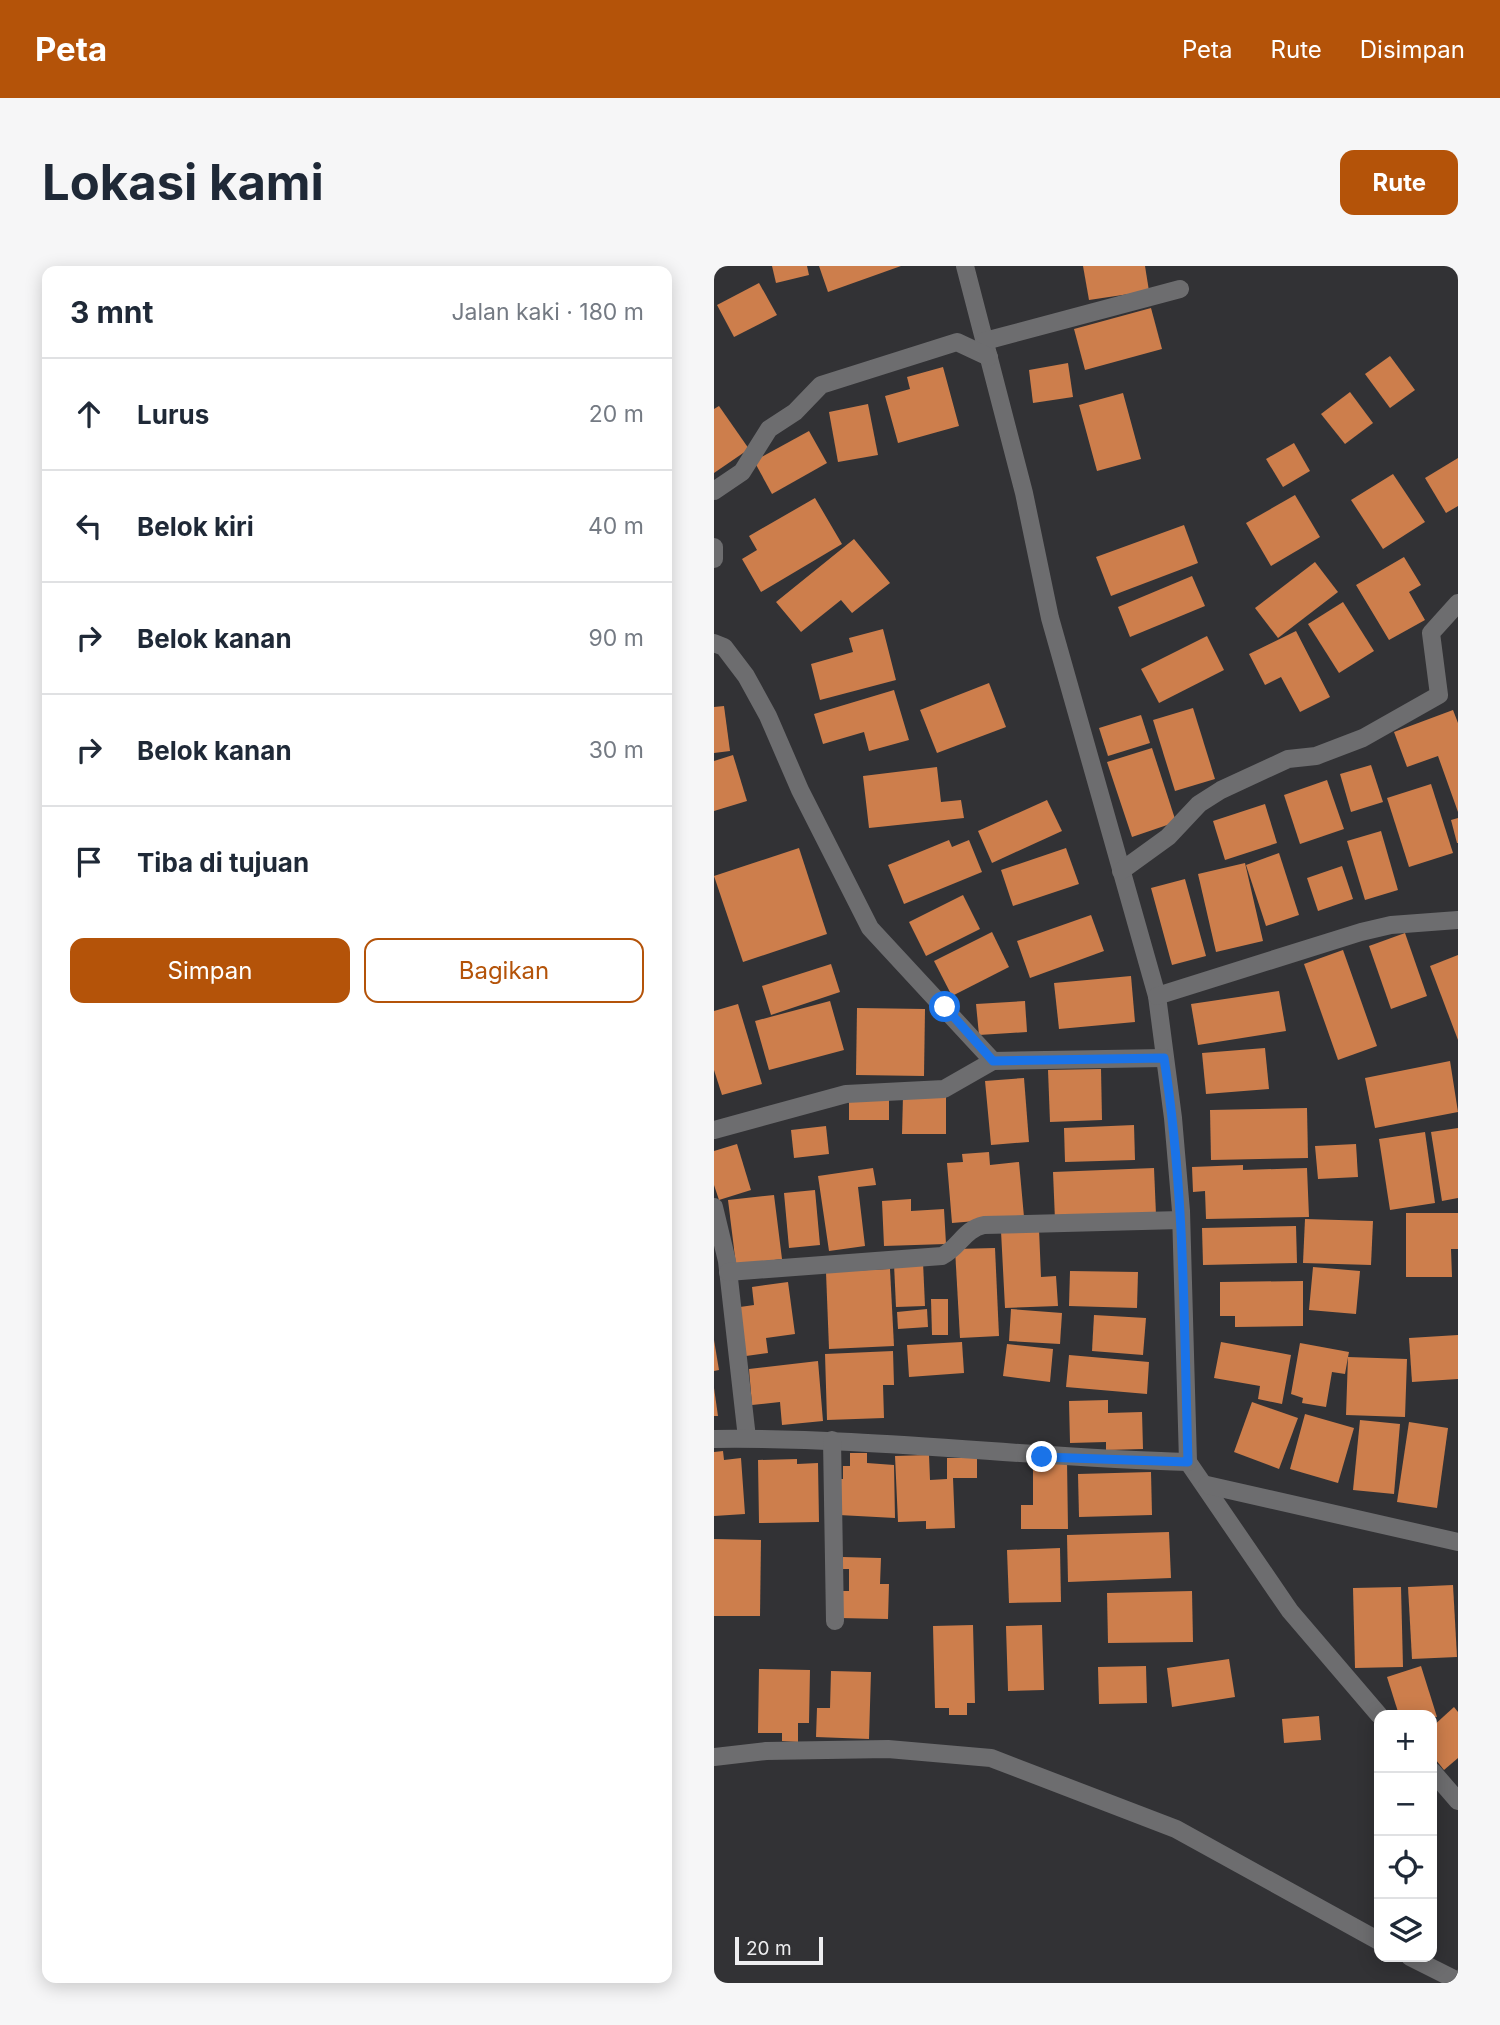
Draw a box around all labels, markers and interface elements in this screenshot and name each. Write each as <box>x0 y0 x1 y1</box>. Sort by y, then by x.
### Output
text: Peta <box>35 29 107 69</box>
text: Peta <box>1182 35 1233 64</box>
text: Rute <box>1271 35 1322 64</box>
text: Disimpan <box>1360 35 1465 64</box>
button: Rute <box>1340 150 1458 215</box>
text: Lokasi kami <box>42 153 324 212</box>
text: 3 mnt <box>70 294 154 330</box>
text: Jalan kaki · 180 m <box>451 298 644 326</box>
icon: ahead <box>70 395 108 433</box>
text: Lurus <box>137 399 209 430</box>
text: 20 m <box>589 400 644 428</box>
icon: left <box>70 507 108 545</box>
text: Belok kiri <box>137 511 254 542</box>
text: 40 m <box>588 512 644 540</box>
icon: right <box>70 619 108 657</box>
text: Belok kanan <box>137 623 292 654</box>
text: 90 m <box>589 624 644 652</box>
icon: right <box>70 731 108 769</box>
text: Belok kanan <box>137 735 292 766</box>
text: 30 m <box>589 736 644 764</box>
icon: arrive <box>70 843 108 881</box>
text: Tiba di tujuan <box>137 847 309 878</box>
button: Simpan <box>70 938 350 1003</box>
button: Bagikan <box>364 938 644 1003</box>
route start <box>929 991 960 1022</box>
route end <box>1026 1441 1057 1472</box>
map controls <box>1374 1710 1437 1962</box>
button: + <box>1374 1710 1437 1773</box>
button: − <box>1374 1773 1437 1836</box>
button: locate <box>1374 1836 1437 1899</box>
button: layers <box>1374 1899 1437 1962</box>
scale bar <box>735 1934 822 1966</box>
text: 20 m <box>746 1937 792 1960</box>

